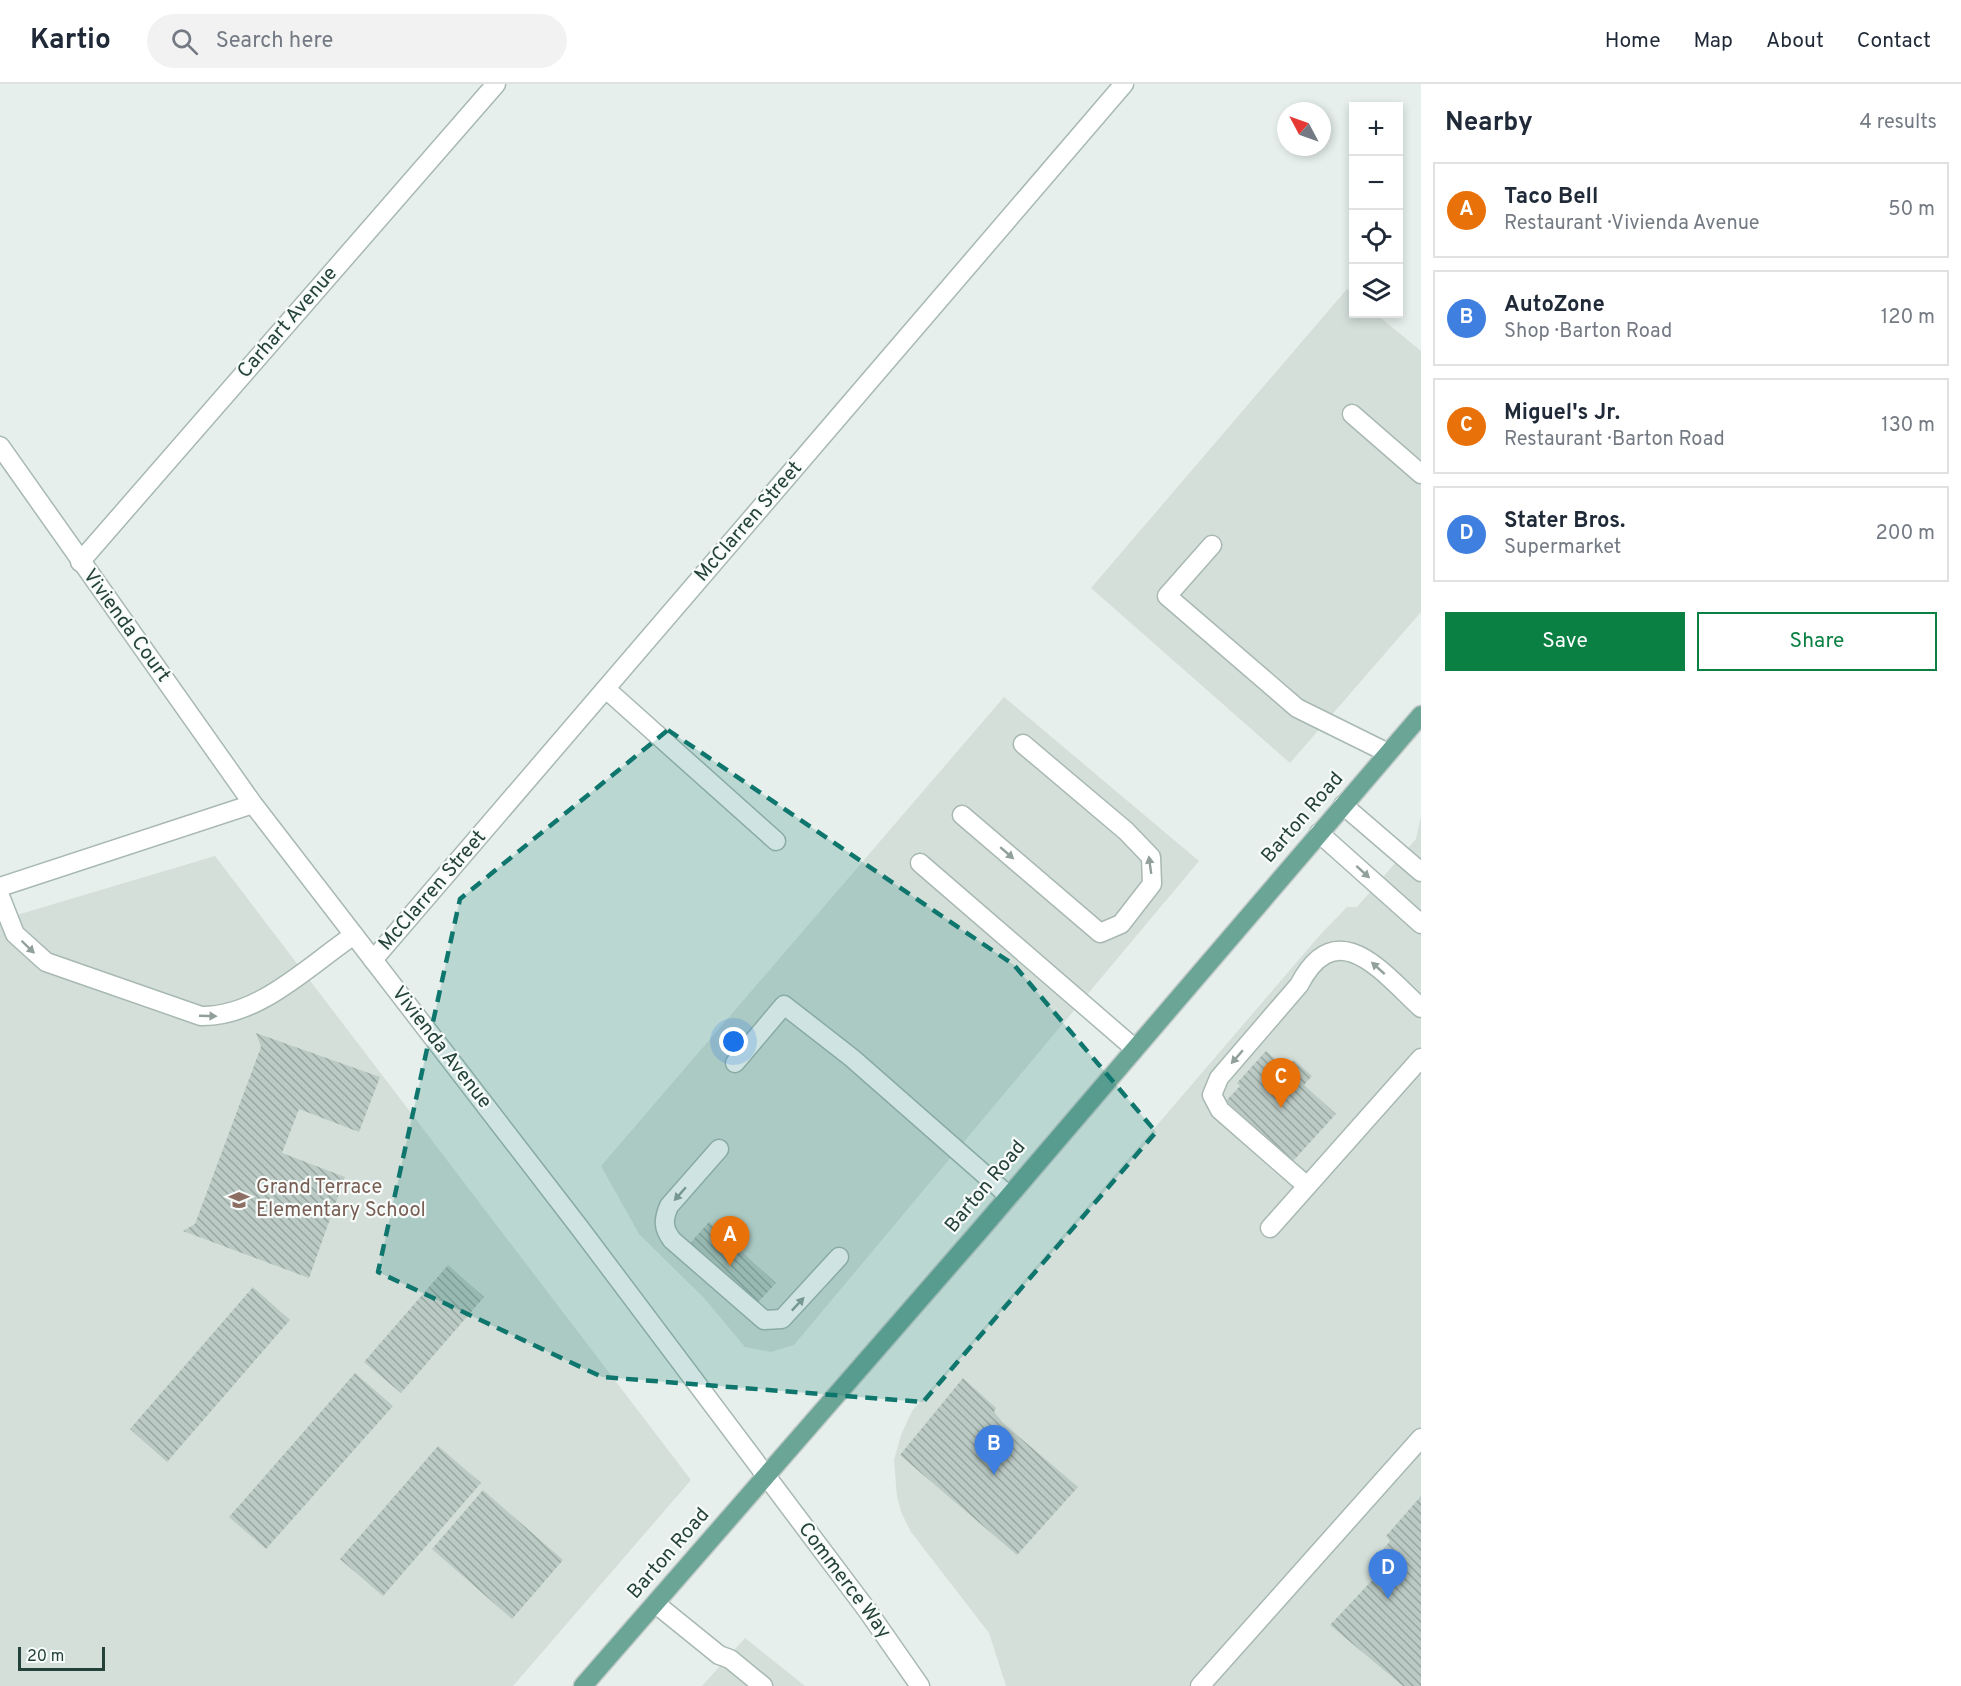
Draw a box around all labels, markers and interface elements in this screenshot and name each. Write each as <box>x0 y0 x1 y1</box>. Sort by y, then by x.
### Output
search box <box>147 14 567 68</box>
text: Kartio <box>30 23 111 59</box>
icon: search <box>168 25 201 58</box>
text: Search here <box>216 28 333 55</box>
text: Home <box>1605 28 1661 55</box>
text: Map <box>1694 28 1733 55</box>
text: About <box>1766 28 1824 55</box>
text: Contact <box>1857 28 1931 55</box>
north arrow <box>1277 102 1331 156</box>
map controls <box>1349 102 1403 318</box>
button: + <box>1349 102 1403 156</box>
text: Nearby <box>1445 107 1533 140</box>
text: 4 results <box>1860 110 1937 136</box>
button: − <box>1349 156 1403 210</box>
text: Taco Bell <box>1504 184 1598 211</box>
text: A <box>1459 197 1474 223</box>
text: 50 m <box>1888 197 1935 223</box>
button: locate <box>1349 210 1403 264</box>
text: Restaurant · Vivienda Avenue <box>1504 211 1760 237</box>
street label: Carhart Avenue <box>232 262 344 384</box>
button: layers <box>1349 264 1403 318</box>
text: AutoZone <box>1504 292 1605 319</box>
text: B <box>1460 305 1473 331</box>
text: 120 m <box>1881 305 1935 331</box>
text: Shop · Barton Road <box>1504 319 1672 345</box>
text: Miguel's Jr. <box>1504 400 1620 427</box>
text: C <box>1460 413 1473 439</box>
text: 130 m <box>1881 413 1935 439</box>
text: Restaurant · Barton Road <box>1504 427 1725 453</box>
street label: McClarren Street <box>689 456 809 588</box>
text: Stater Bros. <box>1504 508 1625 535</box>
text: D <box>1459 521 1474 547</box>
text: 200 m <box>1876 521 1935 547</box>
text: Supermarket <box>1504 535 1621 561</box>
street label: Vivienda Court <box>76 564 176 688</box>
button: Save <box>1445 612 1685 671</box>
button: Share <box>1697 612 1937 671</box>
street label: Barton Road <box>1256 767 1350 869</box>
street label: McClarren Street <box>373 825 493 957</box>
one-way arrow <box>999 846 1014 859</box>
one-way arrow <box>1146 855 1155 874</box>
one-way arrow <box>1355 865 1370 878</box>
one-way arrow <box>20 939 34 953</box>
one-way arrow <box>1371 962 1386 975</box>
street label: Vivienda Avenue <box>385 981 497 1115</box>
one-way arrow <box>198 1011 217 1020</box>
your location <box>719 1027 748 1056</box>
one-way arrow <box>1231 1049 1244 1064</box>
pin: C <box>1262 1058 1300 1108</box>
street label: Barton Road <box>940 1135 1032 1239</box>
place label: Grand Terrace Elementary School <box>256 1175 426 1224</box>
one-way arrow <box>674 1186 687 1201</box>
school or university icon: Grand Terrace Elementary School <box>227 1188 251 1212</box>
pin: A <box>710 1216 750 1266</box>
one-way arrow <box>790 1297 804 1311</box>
pin: B <box>974 1426 1014 1475</box>
street label: Barton Road <box>622 1503 716 1605</box>
street label: Commerce Way <box>792 1518 896 1644</box>
pin: D <box>1368 1550 1408 1599</box>
scale bar <box>18 1644 105 1672</box>
text: 20 m <box>27 1647 64 1667</box>

